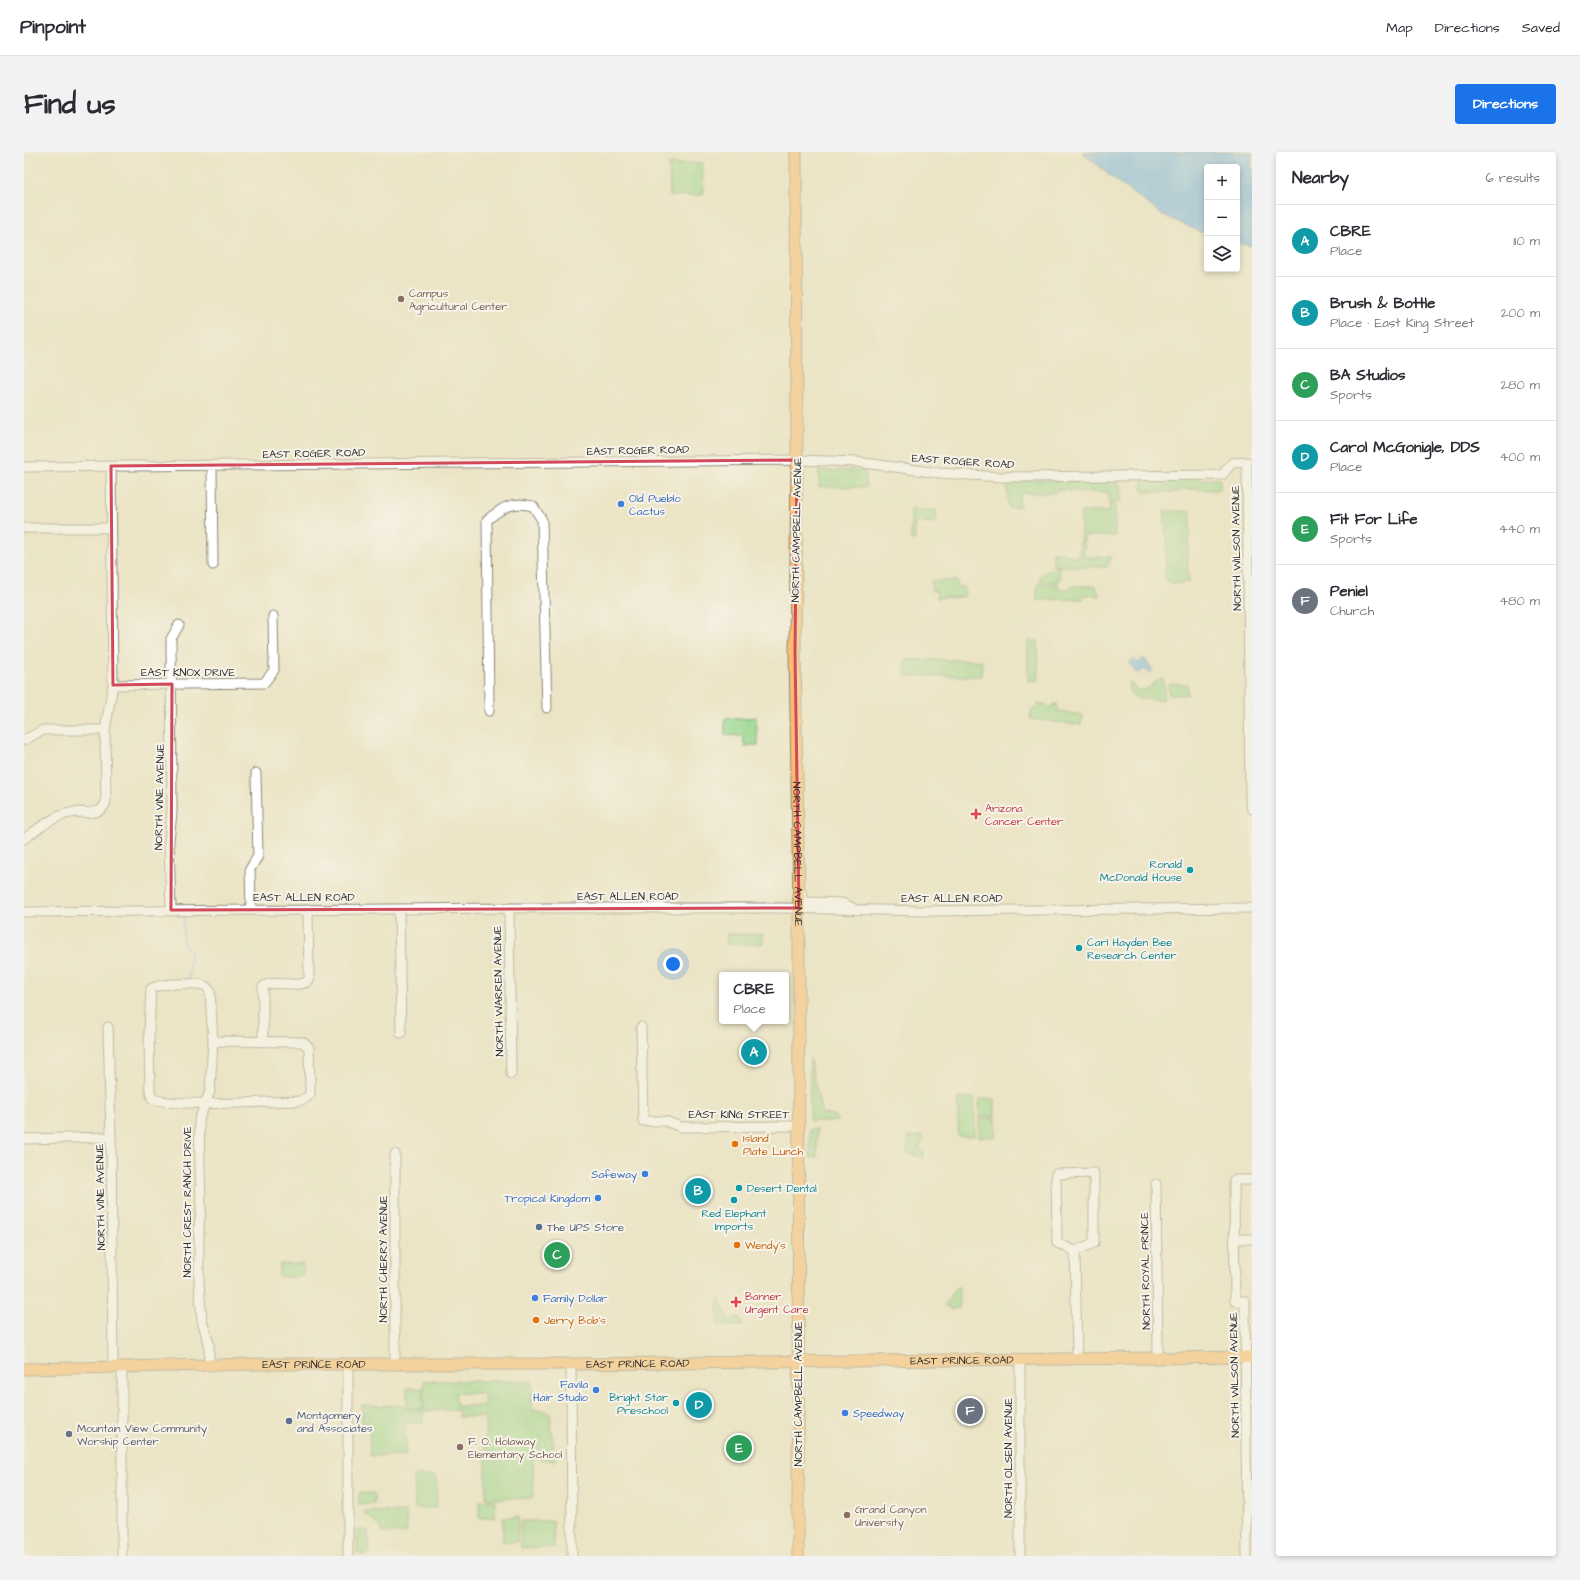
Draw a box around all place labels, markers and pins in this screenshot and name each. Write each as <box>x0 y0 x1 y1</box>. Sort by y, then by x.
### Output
place label: Campus Agricultural Center <box>409 286 507 315</box>
marker: Campus Agricultural Center <box>396 294 406 304</box>
place label: Old Pueblo Cactus <box>629 491 682 519</box>
marker: Old Pueblo Cactus <box>616 499 626 509</box>
place label: Arizona Cancer Center <box>985 801 1063 829</box>
marker: Arizona Cancer Center <box>970 808 982 820</box>
place label: Ronald McDonald House <box>1100 857 1182 885</box>
marker: Ronald McDonald House <box>1185 865 1195 875</box>
place label: Carl Hayden Bee Research Center <box>1087 935 1176 963</box>
marker: Carl Hayden Bee Research Center <box>1074 943 1084 953</box>
pin: A <box>741 1037 767 1067</box>
place label: Island Plate Lunch <box>743 1131 804 1159</box>
marker: Island Plate Lunch <box>730 1139 740 1149</box>
place label: Safeway <box>591 1167 637 1183</box>
marker: Safeway <box>640 1169 650 1179</box>
pin: B <box>685 1176 711 1206</box>
place label: Desert Dental <box>747 1181 817 1196</box>
marker: Desert Dental <box>734 1183 744 1193</box>
place label: Tropical Kingdom <box>505 1191 590 1207</box>
marker: Tropical Kingdom <box>593 1193 603 1203</box>
marker: Red Elephant Imports <box>729 1195 739 1205</box>
place label: Red Elephant Imports <box>701 1206 767 1234</box>
place label: The UPS Store <box>547 1220 624 1235</box>
marker: The UPS Store <box>534 1222 544 1232</box>
place label: Wendy's <box>745 1238 786 1254</box>
pin: C <box>544 1240 570 1270</box>
marker: Wendy's <box>732 1240 742 1250</box>
place label: Banner Urgent Care <box>745 1289 809 1318</box>
place label: Family Dollar <box>543 1291 607 1307</box>
marker: Family Dollar <box>530 1293 540 1303</box>
marker: Banner Urgent Care <box>730 1296 742 1308</box>
place label: Jerry Bob's <box>544 1313 606 1329</box>
marker: Jerry Bob's <box>531 1315 541 1325</box>
place label: Favila Hair Studio <box>533 1377 589 1405</box>
marker: Favila Hair Studio <box>591 1385 601 1395</box>
place label: Bright Star Preschool <box>609 1390 668 1418</box>
pin: D <box>686 1390 712 1420</box>
pin: F <box>957 1396 983 1426</box>
marker: Bright Star Preschool <box>671 1398 681 1408</box>
place label: Speedway <box>853 1406 904 1422</box>
place label: Montgomery and Associates <box>297 1408 373 1436</box>
marker: Speedway <box>840 1408 850 1418</box>
marker: Montgomery and Associates <box>284 1416 294 1426</box>
place label: Mountain View Community Worship Center <box>77 1421 207 1449</box>
marker: Mountain View Community Worship Center <box>64 1429 74 1439</box>
pin: E <box>726 1433 752 1463</box>
place label: F. O. Holaway Elementary School <box>468 1434 563 1463</box>
marker: F. O. Holaway Elementary School <box>455 1442 465 1452</box>
place label: Grand Canyon University <box>855 1502 927 1531</box>
marker: Grand Canyon University <box>842 1510 852 1520</box>

